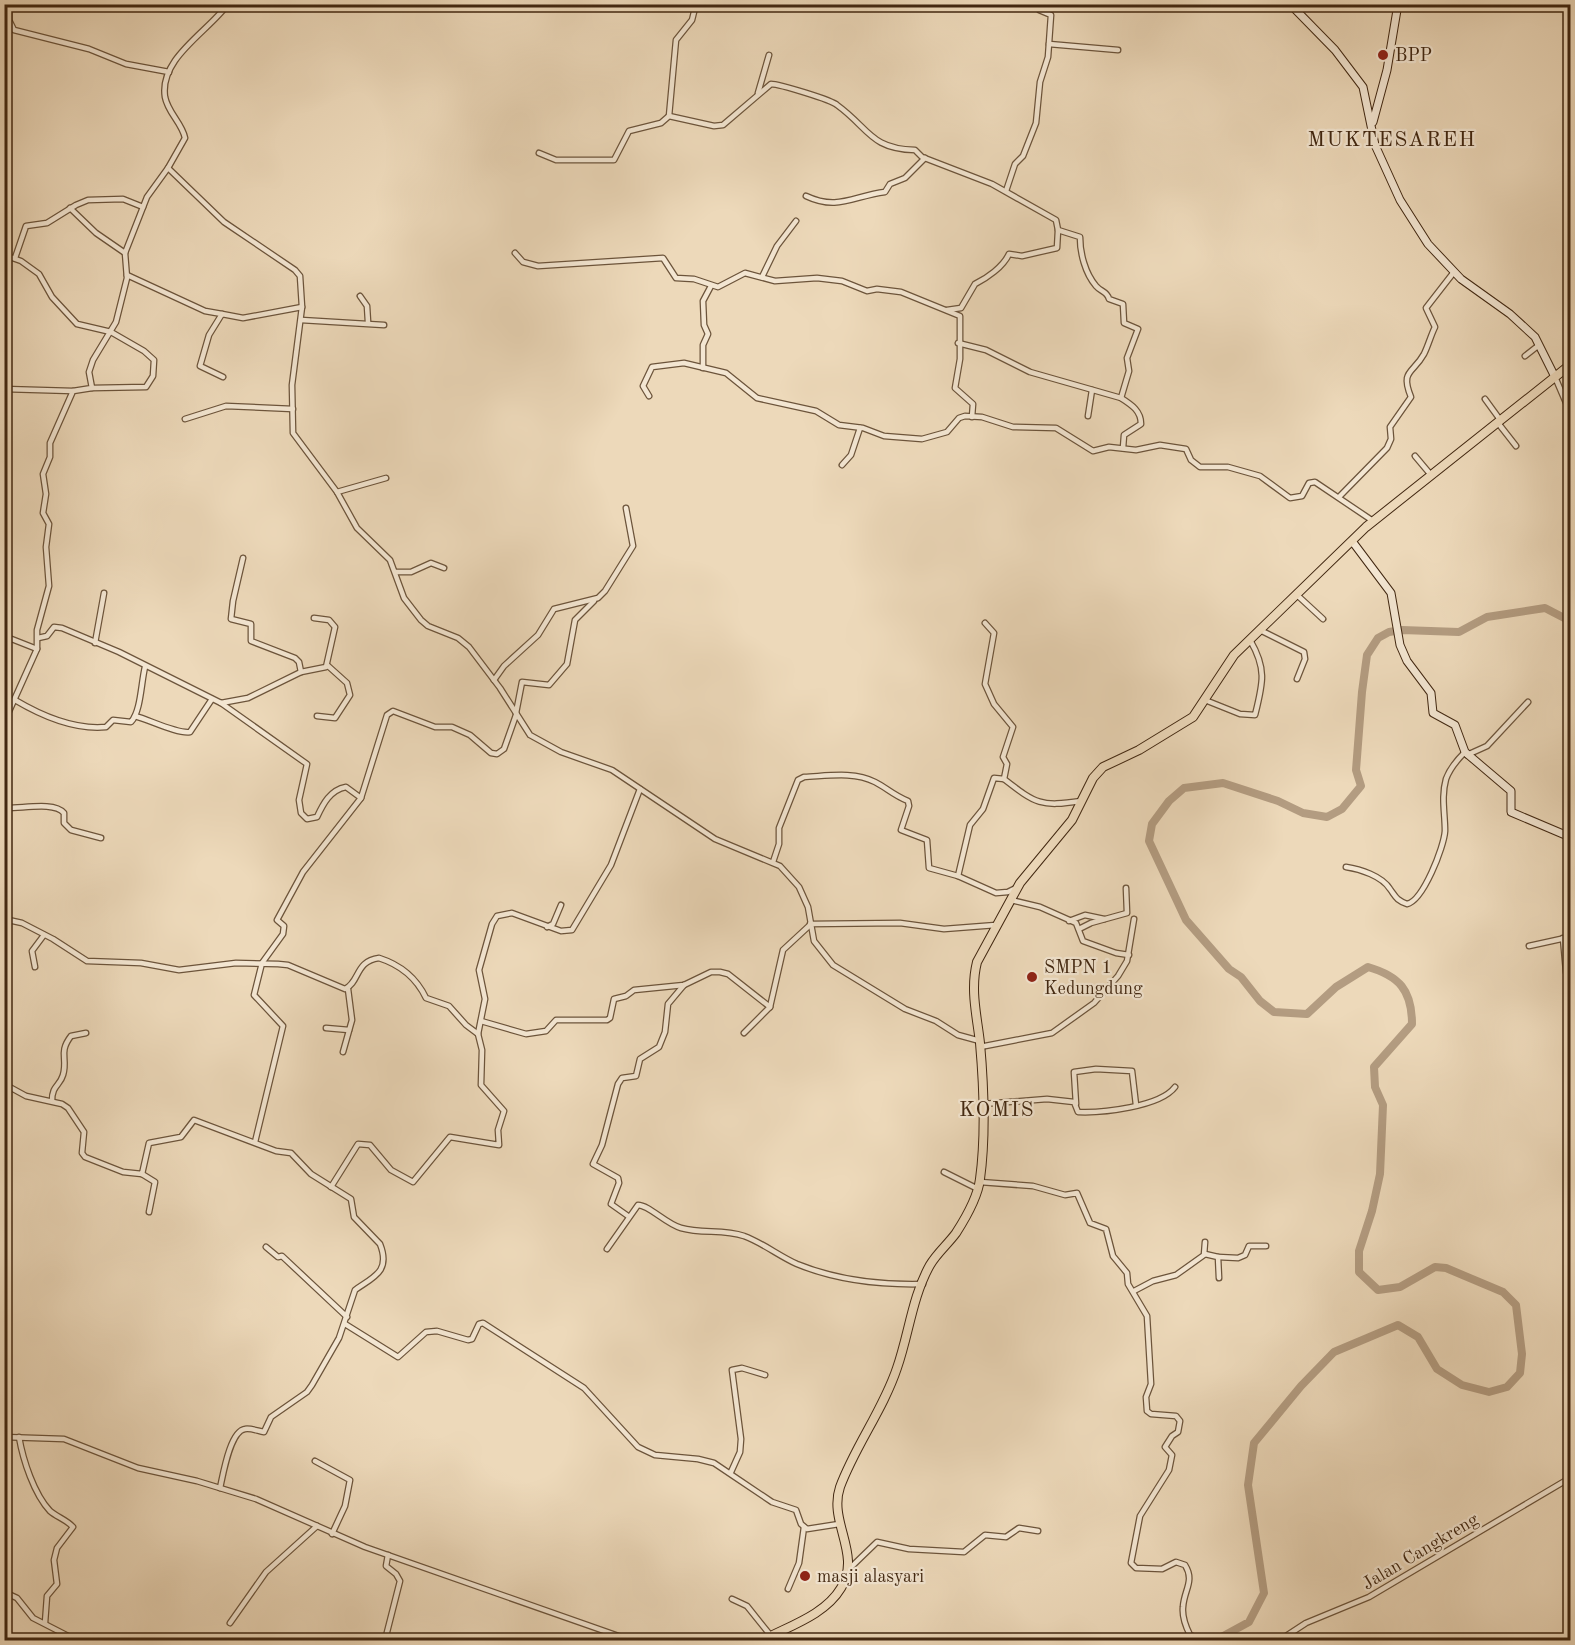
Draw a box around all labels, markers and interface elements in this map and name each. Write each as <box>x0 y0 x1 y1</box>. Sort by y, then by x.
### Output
place label: BPP <box>1395 47 1432 65</box>
marker: BPP <box>1376 48 1390 62</box>
district label: MUKTESAREH <box>1308 130 1476 151</box>
place label: SMPN 1 Kedungdung <box>1044 959 1143 998</box>
marker: SMPN 1 Kedungdung <box>1025 970 1039 984</box>
district label: KOMIS <box>959 1100 1035 1121</box>
street label: Jalan Cangkreng <box>1359 1510 1482 1594</box>
place label: masji alasyari <box>817 1568 924 1586</box>
marker: masji alasyari <box>798 1569 812 1583</box>

